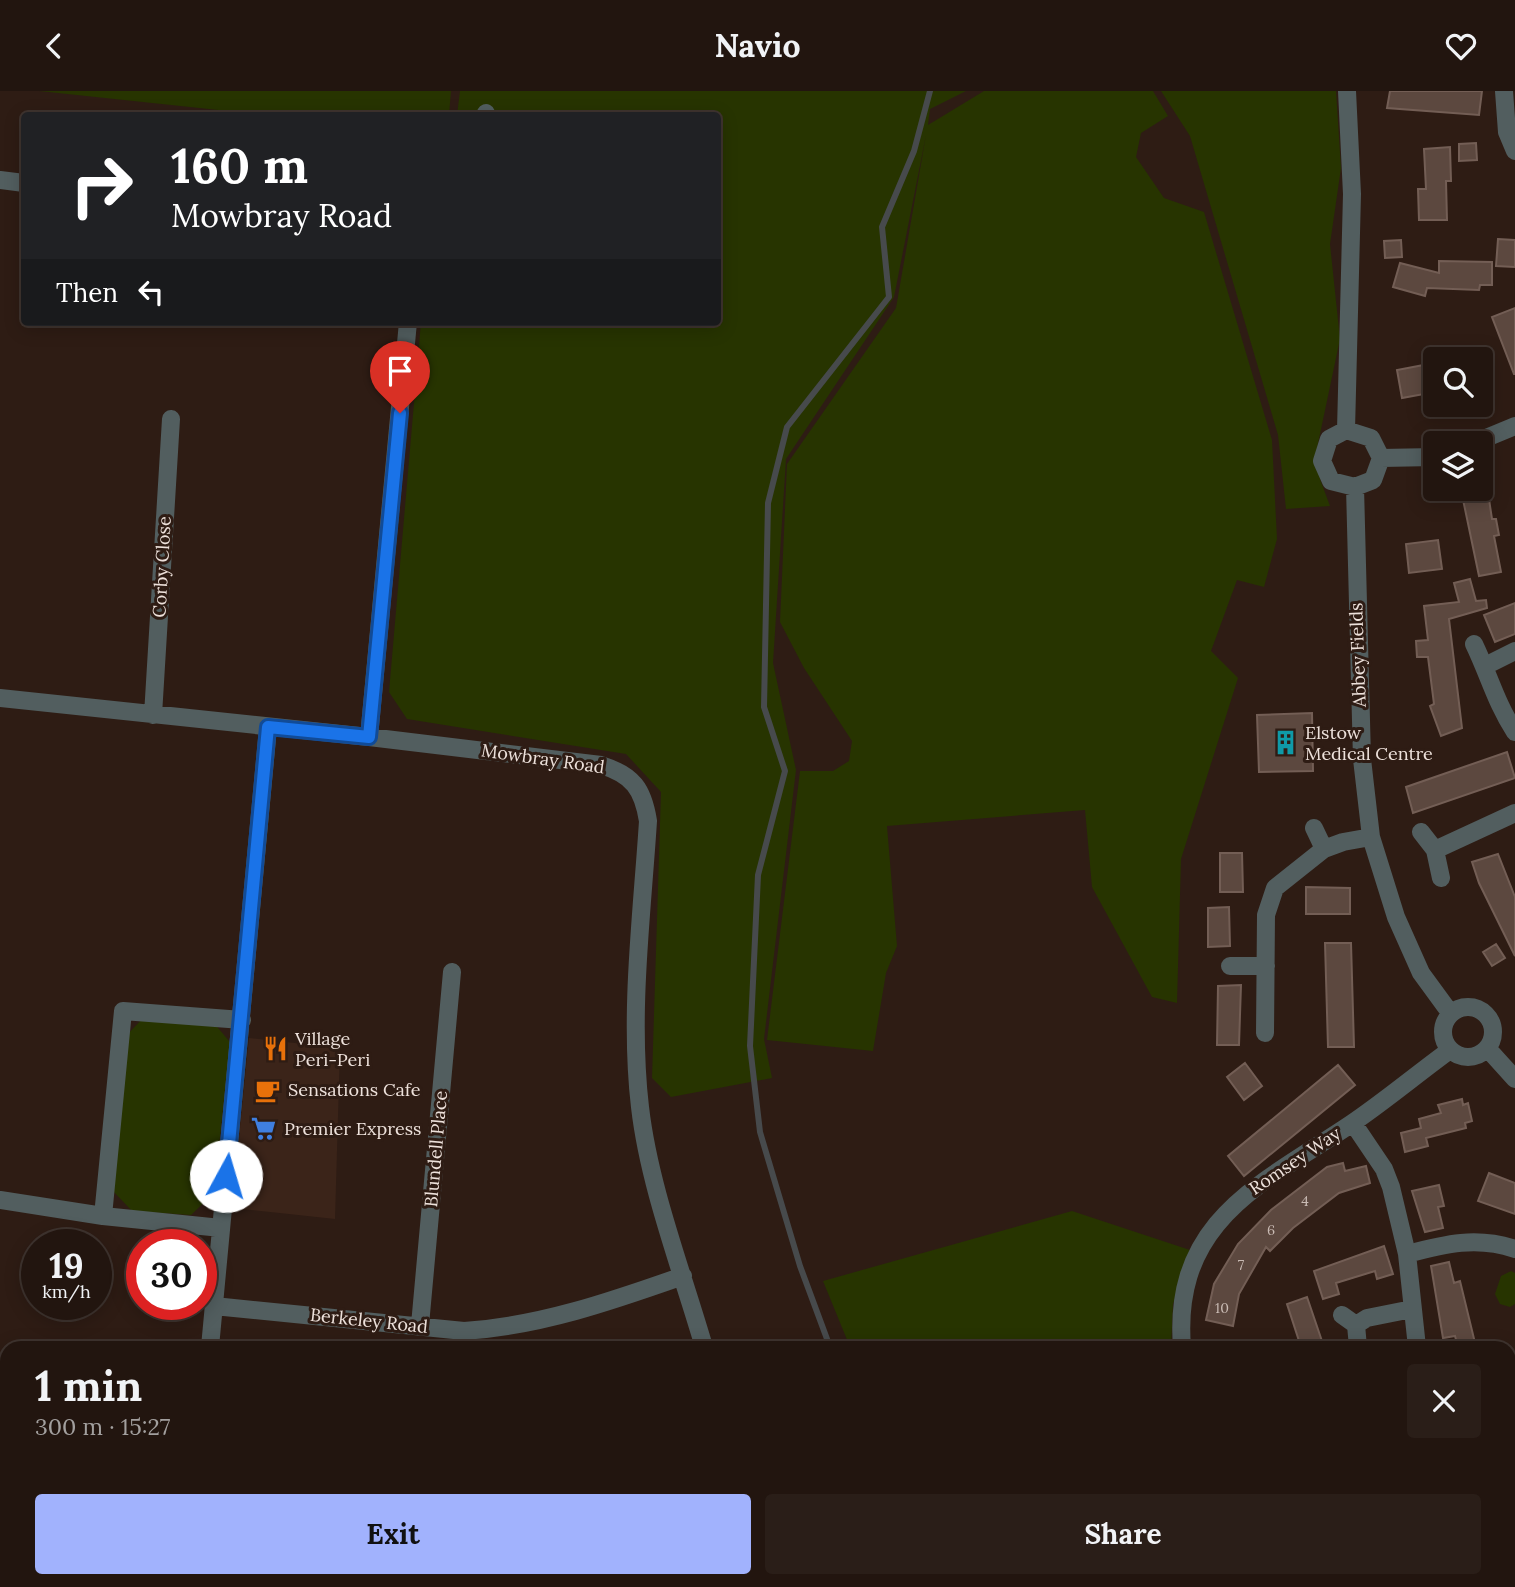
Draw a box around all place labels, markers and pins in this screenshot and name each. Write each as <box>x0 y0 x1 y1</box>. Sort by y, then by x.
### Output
pin <box>370 341 430 413</box>
place label: Elstow Medical Centre <box>1305 721 1433 765</box>
building icon: Elstow Medical Centre <box>1271 729 1299 757</box>
place label: Village Peri-Peri <box>294 1027 370 1071</box>
restaurant icon: Village Peri-Peri <box>261 1035 289 1063</box>
cafe icon: Sensations Cafe <box>254 1076 282 1104</box>
place label: Sensations Cafe <box>288 1078 421 1101</box>
supermarket icon: Premier Express <box>250 1115 278 1143</box>
place label: Premier Express <box>284 1117 421 1140</box>

